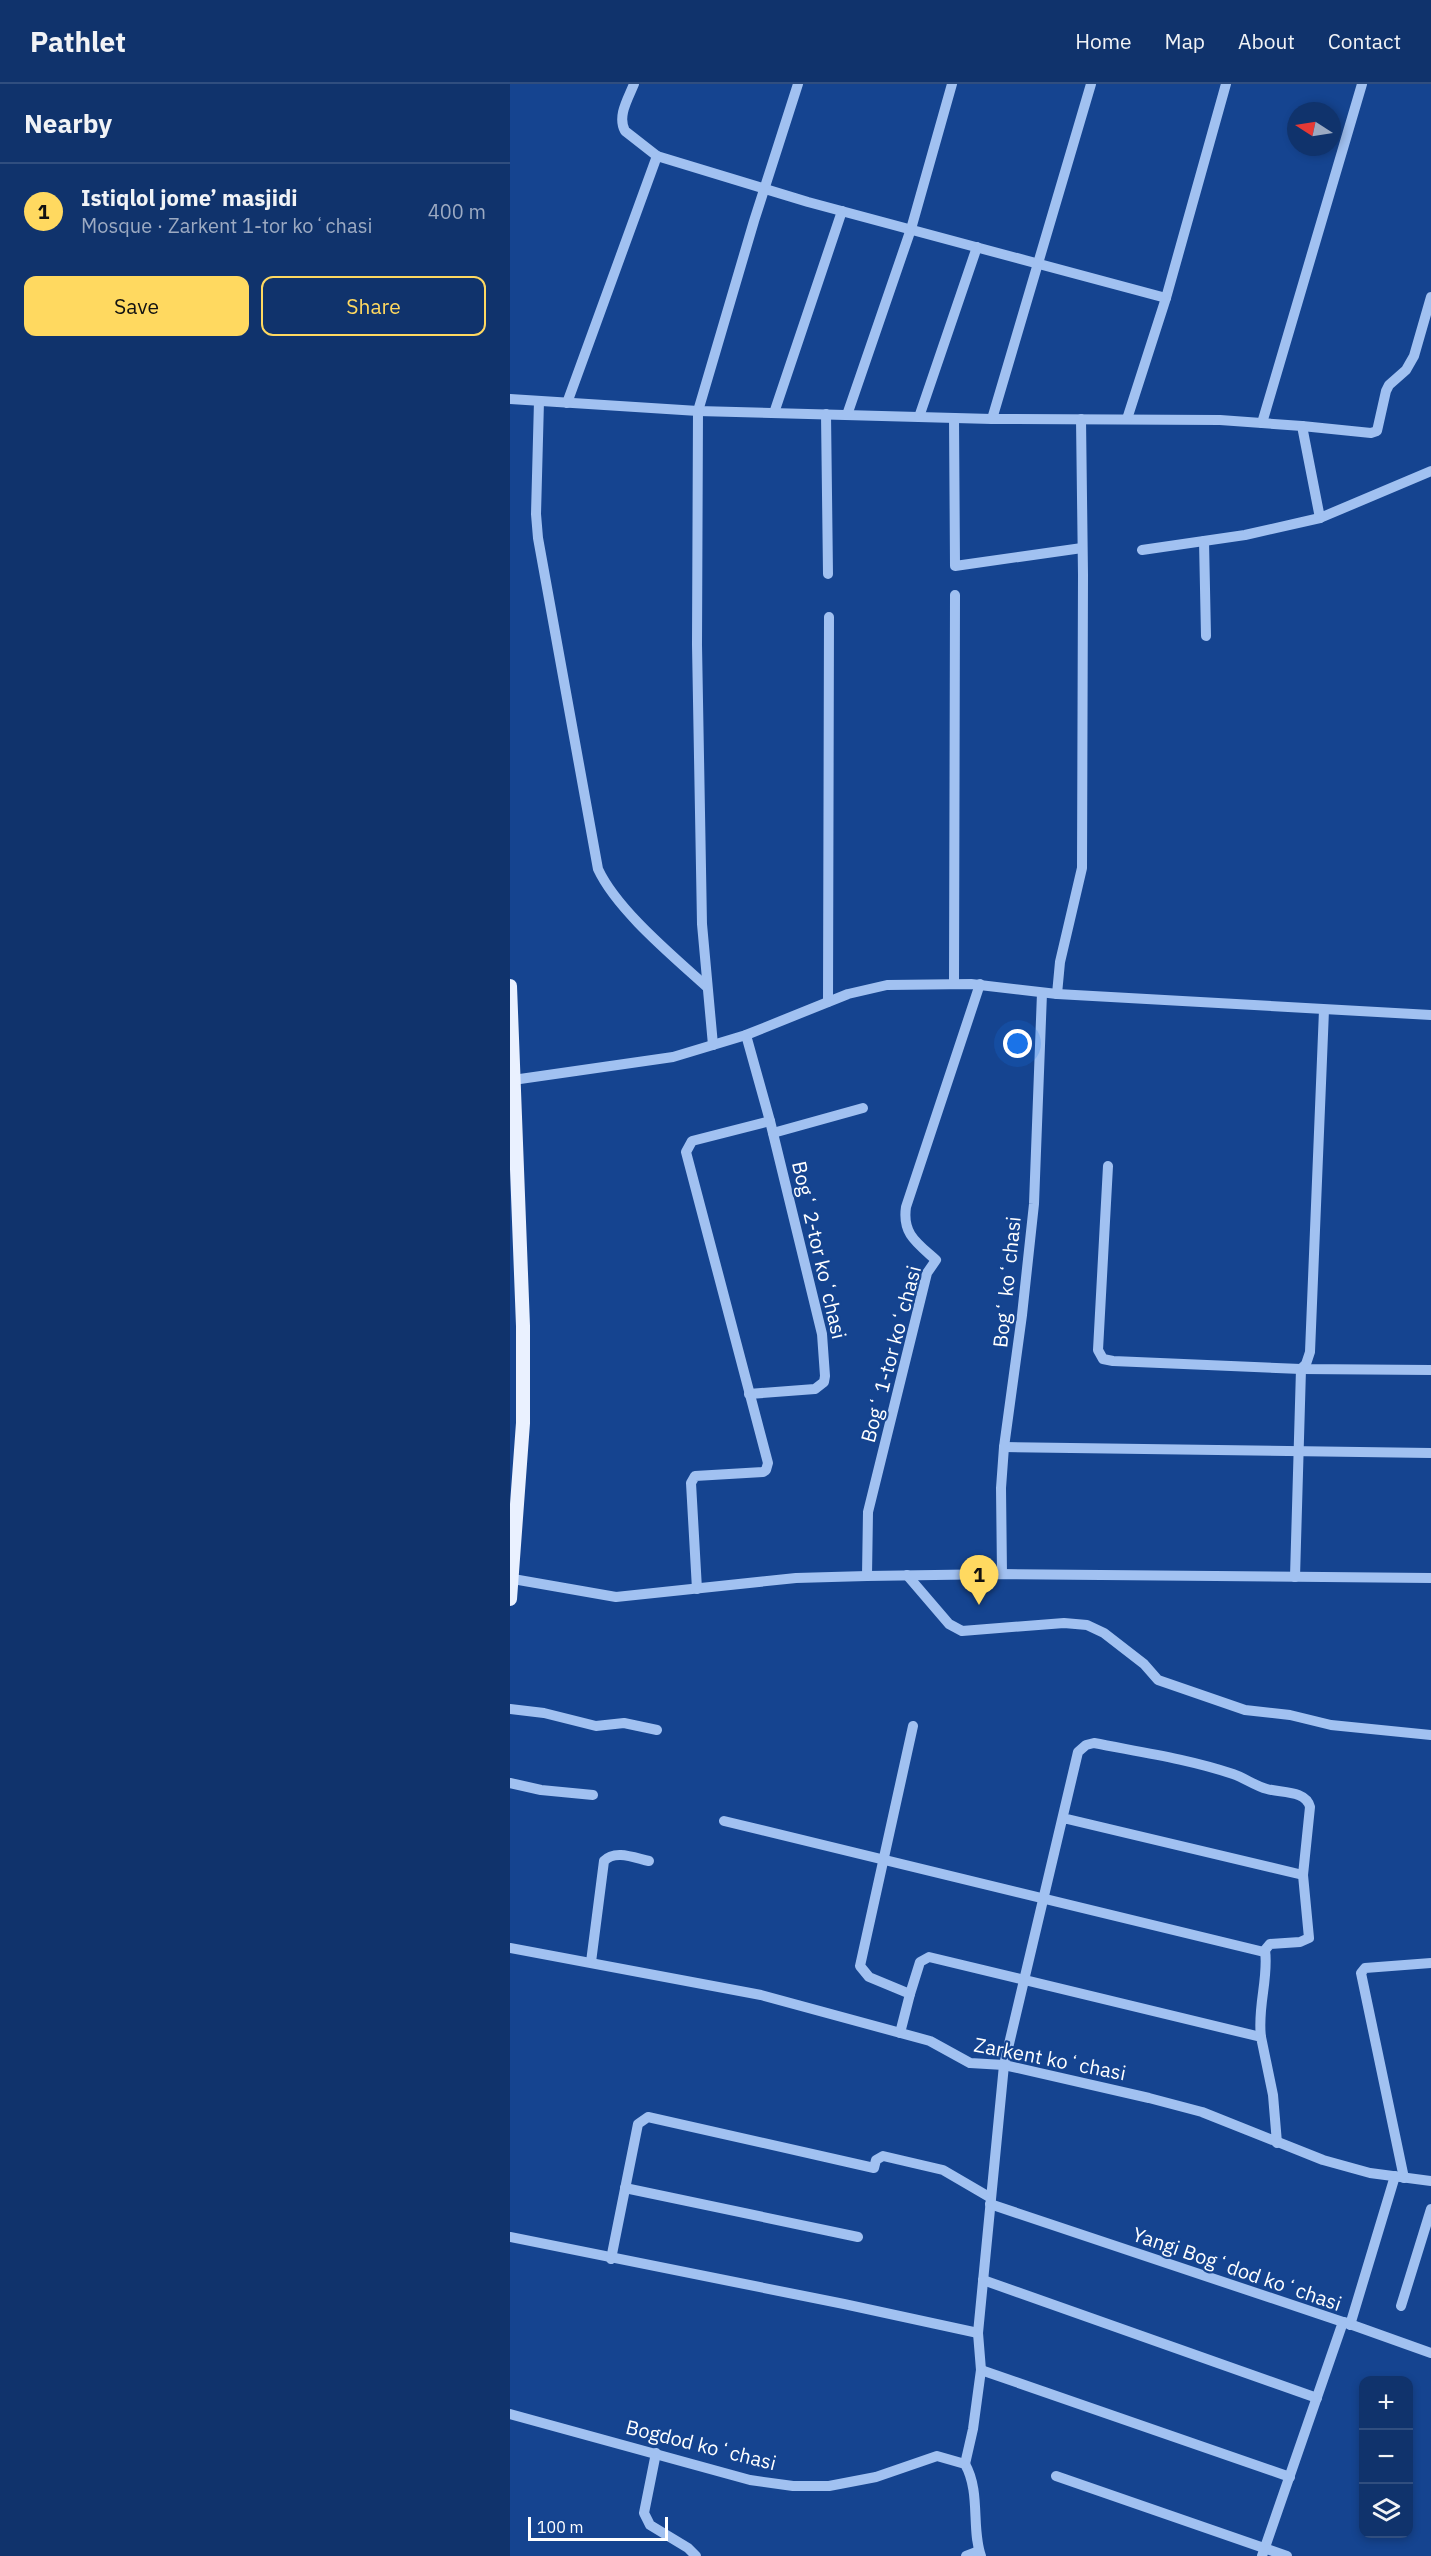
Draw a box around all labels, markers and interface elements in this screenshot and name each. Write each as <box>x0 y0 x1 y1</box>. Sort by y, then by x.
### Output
text: Pathlet <box>30 23 126 60</box>
text: Home <box>1075 27 1132 55</box>
text: Map <box>1165 27 1205 55</box>
text: About <box>1238 27 1295 55</box>
text: Contact <box>1328 27 1401 55</box>
north arrow <box>1287 102 1341 156</box>
text: Nearby <box>24 106 112 140</box>
text: Istiqlol jome’ masjidi <box>81 183 298 212</box>
text: 1 <box>38 198 50 225</box>
text: 400 m <box>428 198 486 225</box>
text: Mosque · Zarkent 1-tor koʻchasi <box>81 212 372 239</box>
button: Save <box>24 276 249 336</box>
button: Share <box>261 276 486 336</box>
your location <box>1003 1029 1032 1058</box>
street label: Bogʻ 2-tor koʻchasi <box>786 1158 853 1342</box>
street label: Bogʻ koʻchasi <box>986 1215 1027 1349</box>
street label: Bogʻ 1-tor koʻchasi <box>854 1262 927 1445</box>
pin: 1 <box>960 1556 998 1605</box>
street label: Zarkent koʻchasi <box>972 2031 1128 2086</box>
street label: Yangi Bogʻdod koʻchasi <box>1129 2220 1345 2317</box>
map controls <box>1359 2376 1413 2538</box>
button: + <box>1359 2376 1413 2430</box>
street label: Bogdod koʻchasi <box>623 2413 779 2476</box>
button: − <box>1359 2430 1413 2484</box>
button: layers <box>1359 2484 1413 2538</box>
scale bar <box>528 2514 668 2542</box>
text: 100 m <box>537 2517 584 2537</box>

